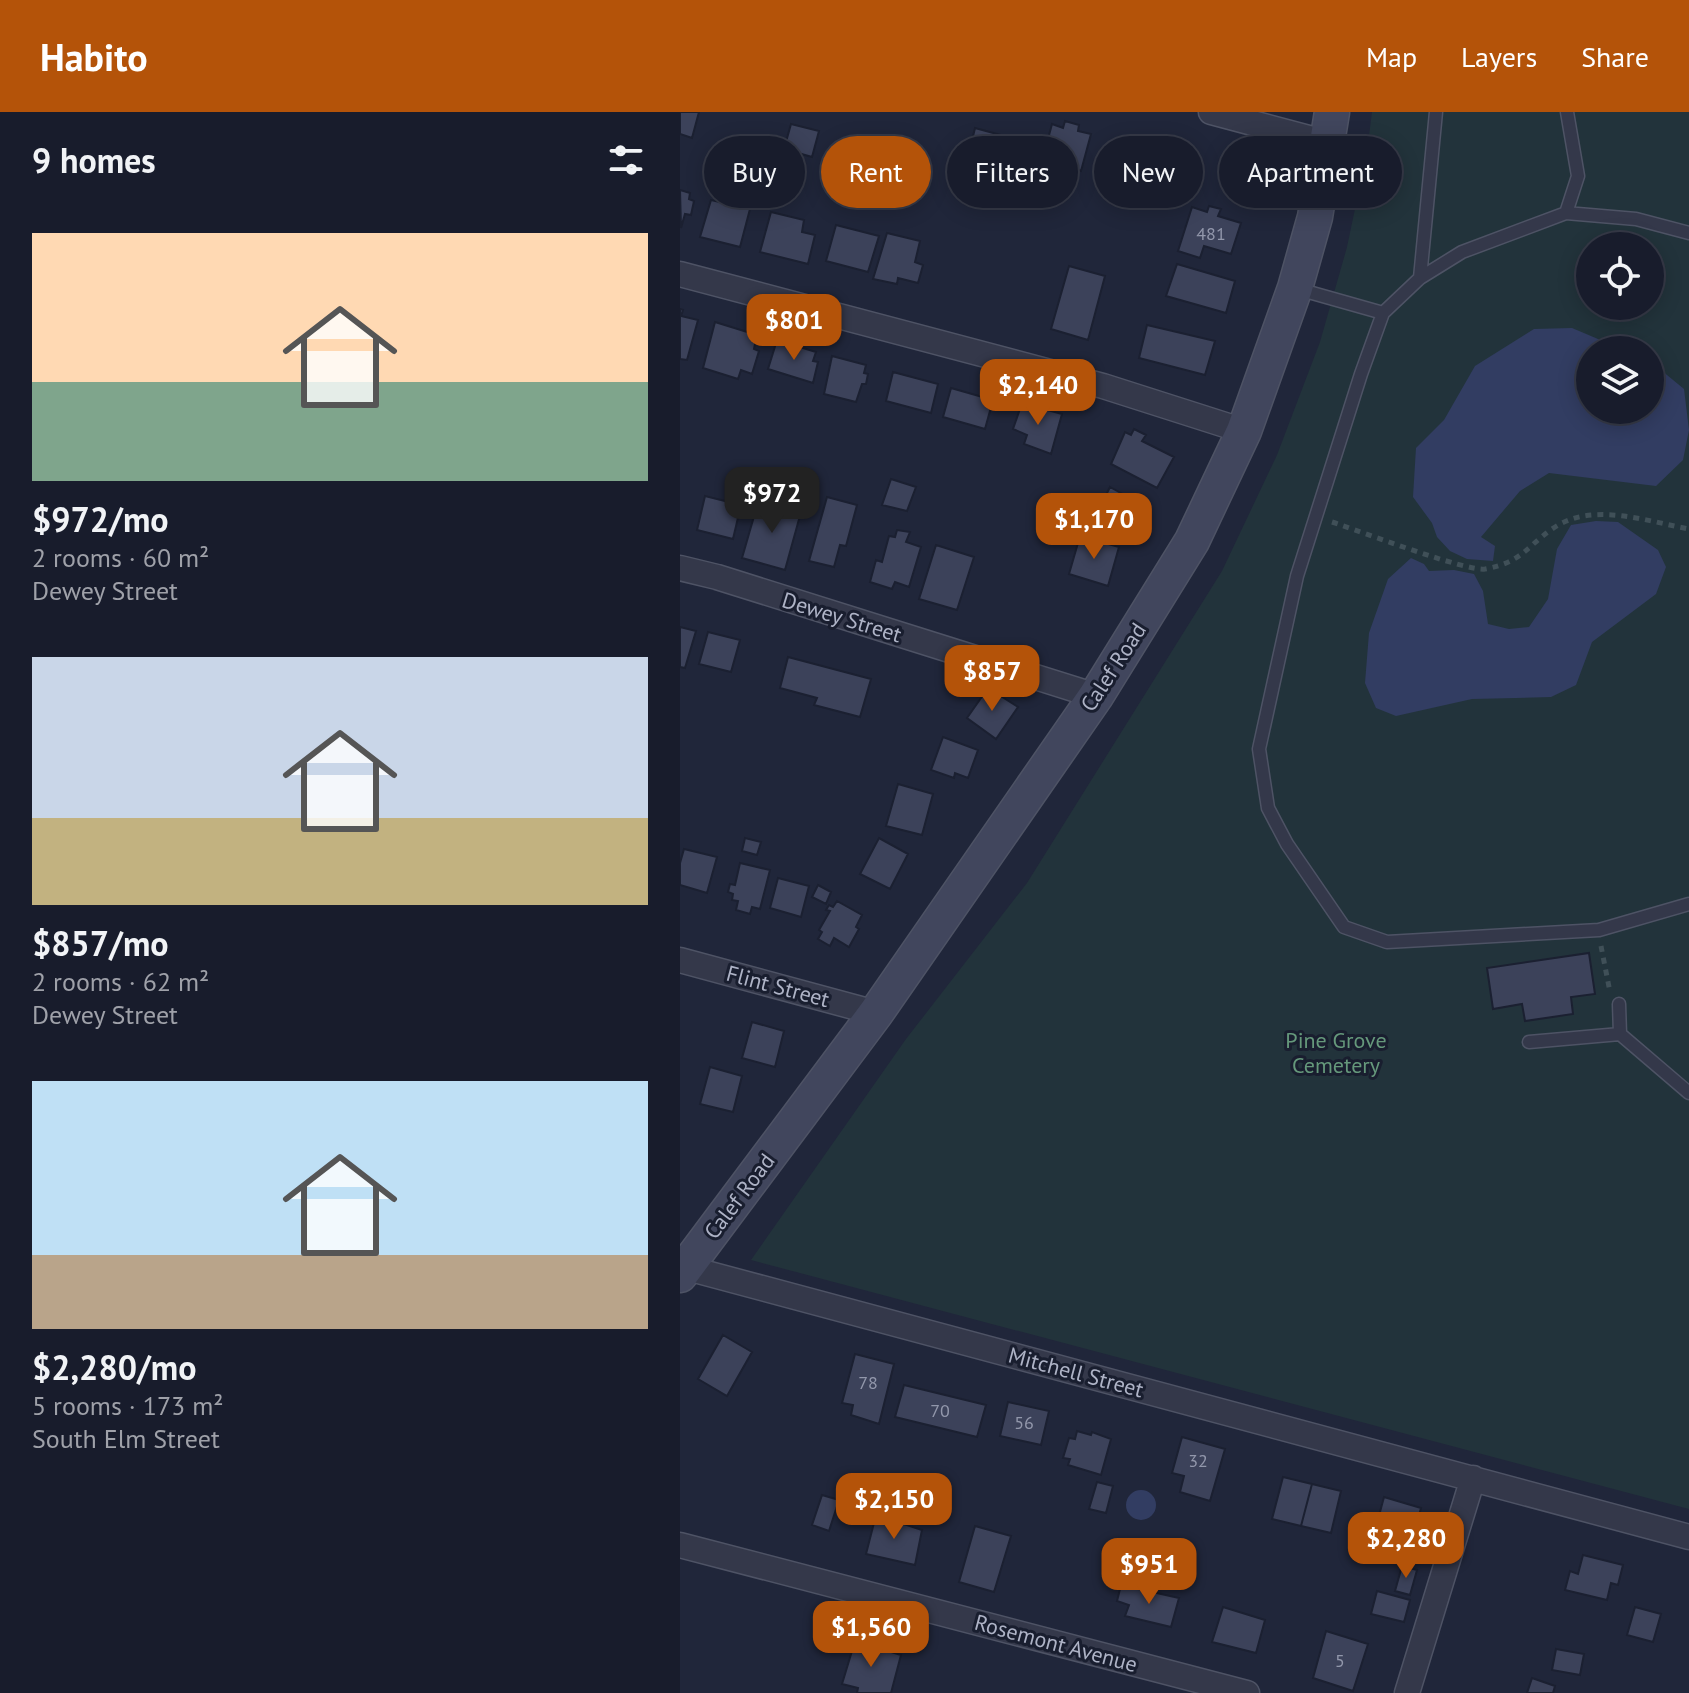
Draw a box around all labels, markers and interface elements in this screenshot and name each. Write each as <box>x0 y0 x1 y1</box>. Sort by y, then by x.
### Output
text: Habito <box>40 32 148 81</box>
text: Map <box>1366 38 1417 75</box>
text: Layers <box>1461 38 1537 75</box>
text: Share <box>1581 38 1649 75</box>
chip: Buy <box>704 136 805 208</box>
chip: Rent <box>821 136 931 208</box>
chip: Filters <box>947 136 1078 208</box>
chip: New <box>1094 136 1203 208</box>
chip: Apartment <box>1219 136 1402 208</box>
text: 9 homes <box>32 138 156 182</box>
icon: filters <box>604 138 648 182</box>
house number: 481 <box>1196 222 1226 245</box>
map controls <box>1576 232 1664 424</box>
button: locate <box>1576 232 1664 320</box>
icon: home <box>268 285 412 429</box>
pin: $801 <box>747 294 841 362</box>
text: $801 <box>765 303 823 336</box>
button: layers <box>1576 336 1664 424</box>
pin: $2,140 <box>973 359 1103 427</box>
text: $2,140 <box>998 368 1078 401</box>
pin: $972 <box>725 467 819 535</box>
text: $972 <box>743 476 801 509</box>
pin: $1,170 <box>1029 493 1159 561</box>
text: $972/mo <box>32 497 169 541</box>
text: $1,170 <box>1054 502 1134 535</box>
text: 2 rooms · 60 m² <box>32 541 209 574</box>
text: Dewey Street <box>32 574 178 607</box>
street label: Dewey Street <box>779 586 906 649</box>
street label: Calef Road <box>1074 617 1152 717</box>
pin: $857 <box>945 645 1039 713</box>
text: $857 <box>963 654 1021 687</box>
icon: home <box>268 709 412 853</box>
text: $857/mo <box>32 921 169 965</box>
street label: Flint Street <box>724 959 833 1013</box>
text: 2 rooms · 62 m² <box>32 965 209 998</box>
text: Dewey Street <box>32 998 178 1031</box>
park label: Pine Grove Cemetery <box>1285 1026 1387 1079</box>
icon: home <box>268 1133 412 1277</box>
street label: Calef Road <box>698 1148 780 1244</box>
street label: Mitchell Street <box>1005 1341 1147 1404</box>
text: $2,280/mo <box>32 1345 196 1389</box>
house number: 78 <box>858 1371 878 1394</box>
text: 5 rooms · 173 m² <box>32 1389 224 1422</box>
house number: 70 <box>930 1399 950 1422</box>
house number: 56 <box>1014 1411 1034 1434</box>
text: South Elm Street <box>32 1422 220 1455</box>
house number: 32 <box>1188 1449 1208 1472</box>
pin: $2,150 <box>829 1473 959 1541</box>
text: $2,150 <box>854 1482 934 1515</box>
pin: $2,280 <box>1341 1512 1471 1580</box>
text: $2,280 <box>1366 1521 1446 1554</box>
pin: $951 <box>1102 1538 1196 1606</box>
text: $951 <box>1120 1547 1178 1580</box>
pin: $1,560 <box>806 1601 936 1669</box>
street label: Rosemont Avenue <box>972 1608 1140 1678</box>
text: $1,560 <box>831 1610 911 1643</box>
house number: 5 <box>1335 1649 1345 1672</box>

